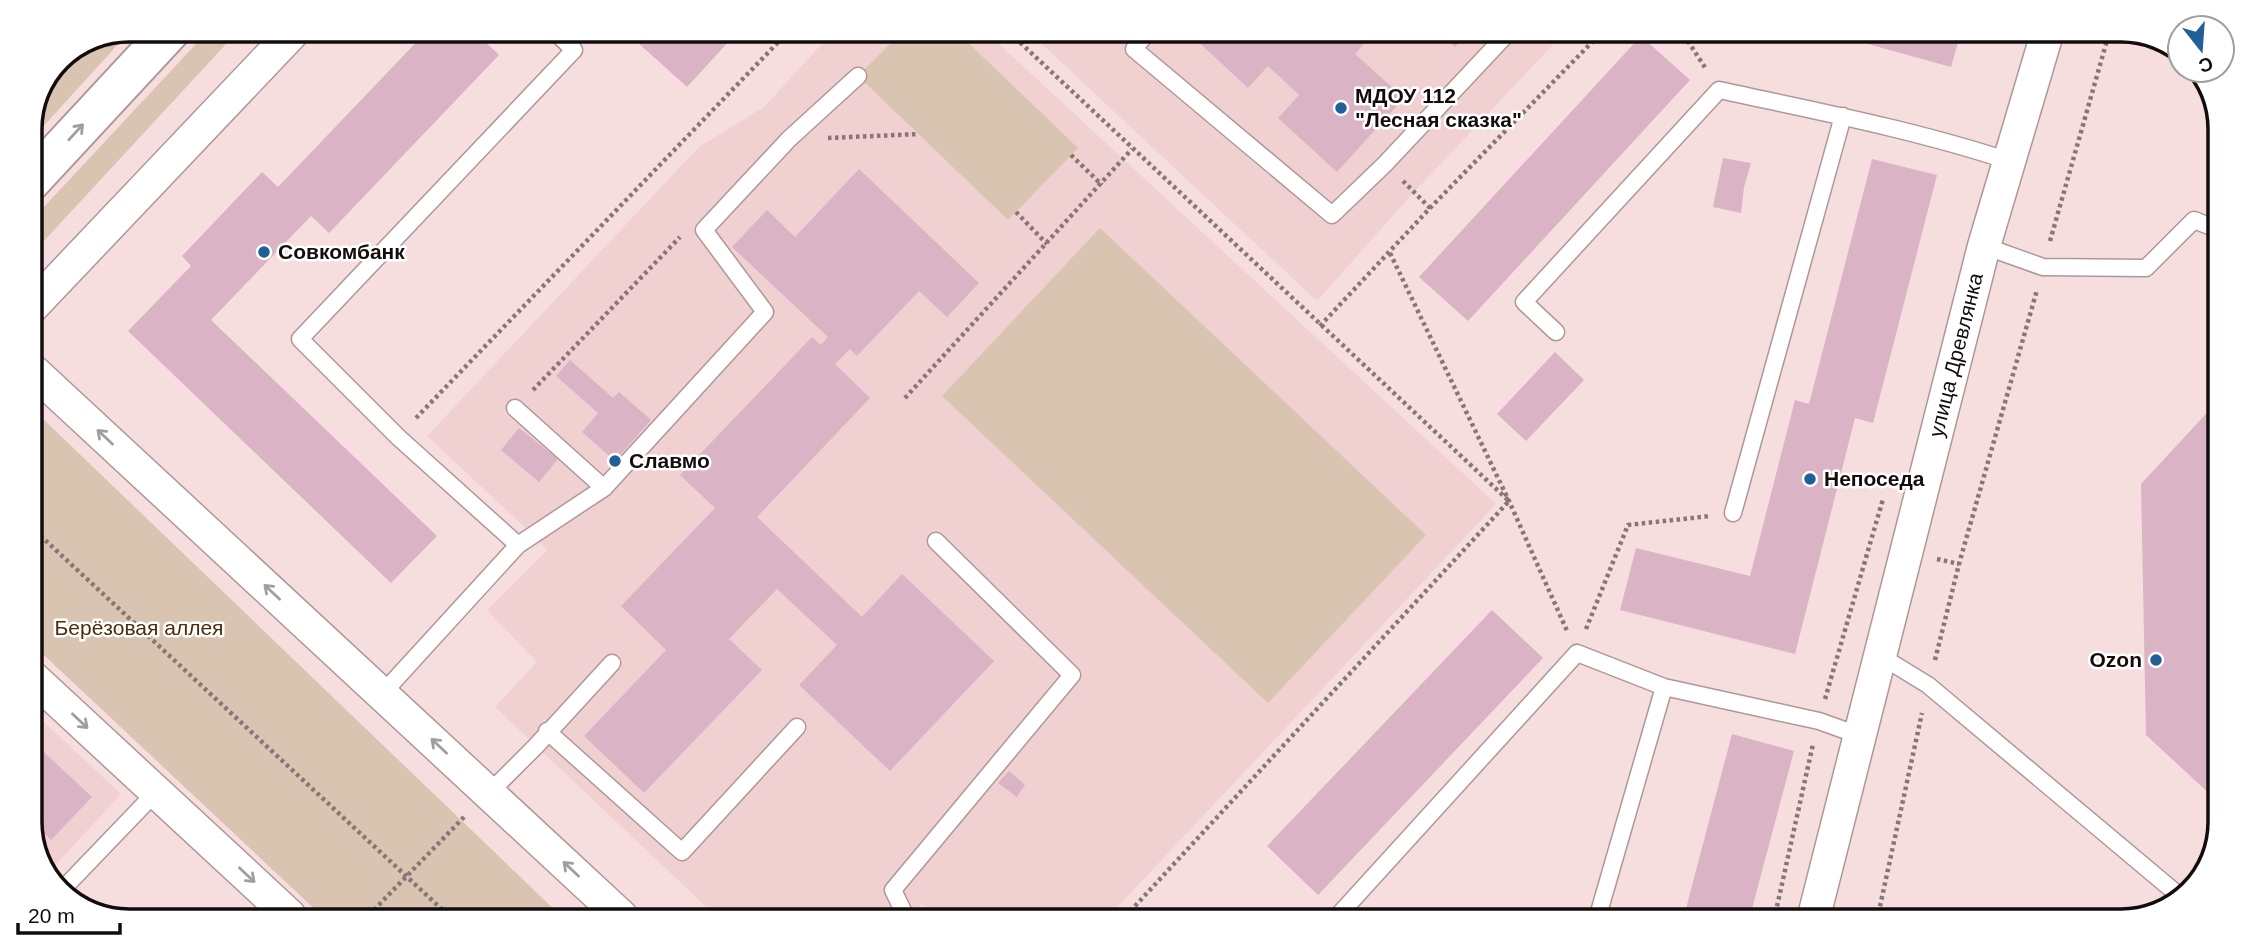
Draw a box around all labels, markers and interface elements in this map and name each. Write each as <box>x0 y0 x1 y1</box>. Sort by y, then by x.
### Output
north arrow <box>2166 14 2236 84</box>
text: С <box>2196 53 2215 77</box>
place label: МДОУ 112 "Лесная сказка" <box>1355 84 1522 131</box>
marker: МДОУ 112 "Лесная сказка" <box>1333 100 1349 116</box>
one-way arrow <box>68 124 85 141</box>
place label: Совкомбанк <box>278 240 405 263</box>
marker: Совкомбанк <box>256 244 272 260</box>
street label: улица Древлянка <box>1924 270 1987 439</box>
one-way arrow <box>97 429 114 446</box>
place label: Славмо <box>629 449 710 472</box>
marker: Славмо <box>607 453 623 469</box>
place label: Непоседа <box>1824 467 1925 490</box>
marker: Непоседа <box>1802 471 1818 487</box>
one-way arrow <box>264 583 281 600</box>
park label: Берёзовая аллея <box>55 616 223 639</box>
place label: Ozon <box>2090 648 2142 671</box>
marker: Ozon <box>2148 652 2164 668</box>
one-way arrow <box>71 713 89 729</box>
one-way arrow <box>430 738 448 754</box>
one-way arrow <box>563 861 580 878</box>
one-way arrow <box>238 867 255 884</box>
scale bar <box>18 892 119 936</box>
text: 20 m <box>28 904 75 927</box>

